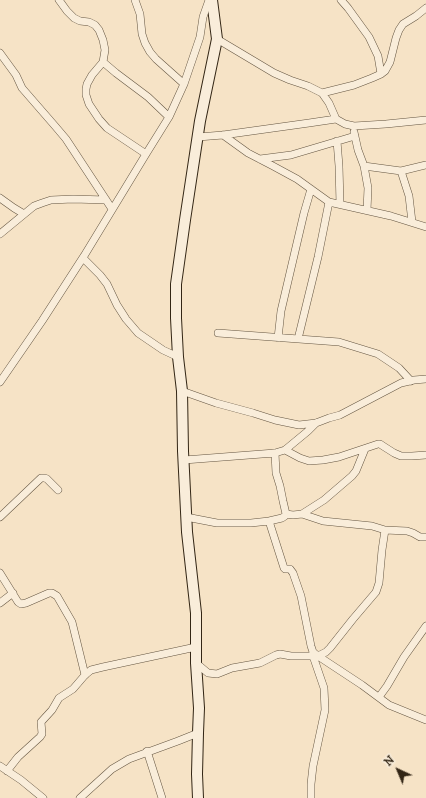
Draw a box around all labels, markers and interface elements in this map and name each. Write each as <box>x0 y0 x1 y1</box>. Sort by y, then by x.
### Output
north arrow <box>378 750 418 790</box>
text: N <box>382 753 398 770</box>

